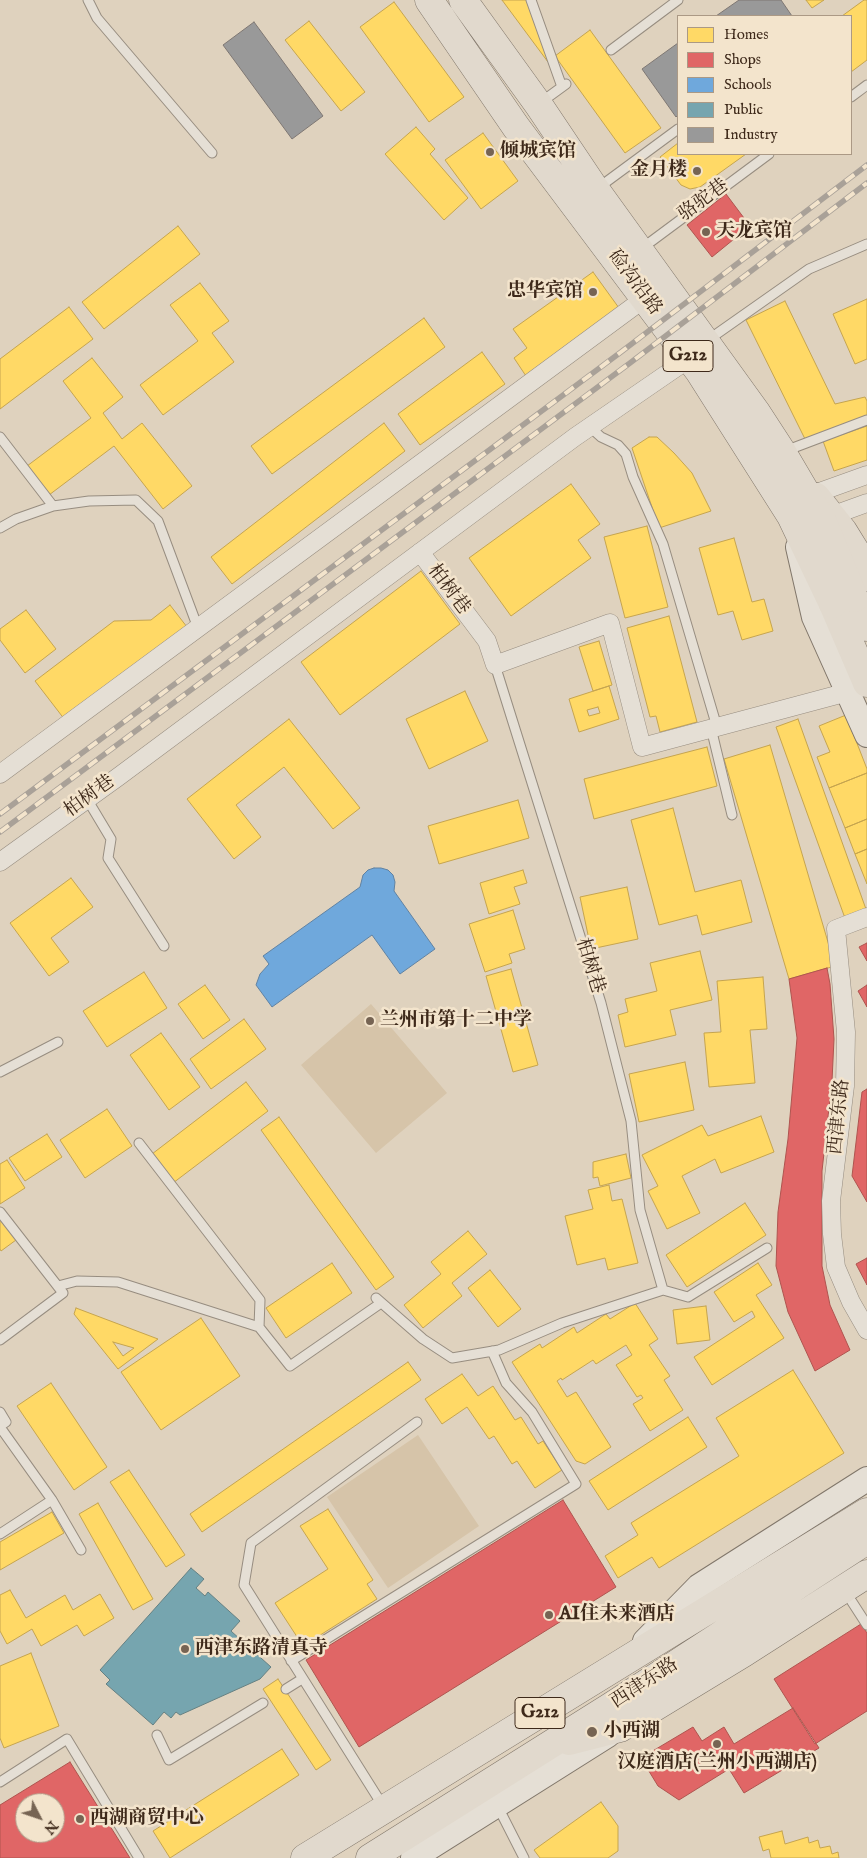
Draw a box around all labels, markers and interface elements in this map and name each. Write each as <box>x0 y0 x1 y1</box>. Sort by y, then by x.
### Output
legend <box>677 15 852 155</box>
text: Homes <box>724 25 768 44</box>
text: Shops <box>724 50 761 69</box>
text: Schools <box>724 75 772 94</box>
text: Public <box>724 100 763 119</box>
text: Industry <box>724 125 778 144</box>
place label: 倾城宾馆 <box>500 141 576 163</box>
marker: 倾城宾馆 <box>484 146 496 158</box>
place label: 金月楼 <box>630 160 687 182</box>
marker: 金月楼 <box>691 165 703 177</box>
street label: 骆驼巷 <box>674 175 734 227</box>
place label: 天龙宾馆 <box>716 221 792 243</box>
marker: 天龙宾馆 <box>700 226 712 238</box>
street label: 硷沟沿路 <box>602 246 666 320</box>
place label: 忠华宾馆 <box>507 281 583 303</box>
marker: 忠华宾馆 <box>587 286 599 298</box>
road number: G212 <box>663 341 713 372</box>
street label: 柏树巷 <box>422 560 474 620</box>
street label: 柏树巷 <box>60 771 120 823</box>
street label: 柏树巷 <box>570 935 608 997</box>
place label: 兰州市第十二中学 <box>380 1010 532 1032</box>
marker: 兰州市第十二中学 <box>364 1015 376 1027</box>
street label: 西津东路 <box>825 1078 855 1156</box>
place label: AI住未来酒店 <box>559 1604 675 1626</box>
marker: AI住未来酒店 <box>543 1609 555 1621</box>
place label: 西津东路清真寺 <box>195 1638 328 1660</box>
marker: 西津东路清真寺 <box>179 1643 191 1655</box>
street label: 西津东路 <box>607 1654 683 1714</box>
road number: G212 <box>515 1698 565 1729</box>
place label: 小西湖 <box>603 1721 660 1743</box>
marker: 小西湖 <box>585 1725 599 1739</box>
marker: 汉庭酒店(兰州小西湖店) <box>711 1738 723 1750</box>
place label: 汉庭酒店(兰州小西湖店) <box>617 1752 817 1774</box>
north arrow <box>15 1793 65 1843</box>
place label: 西湖商贸中心 <box>90 1808 204 1830</box>
marker: 西湖商贸中心 <box>74 1813 86 1825</box>
text: N <box>40 1817 61 1838</box>

